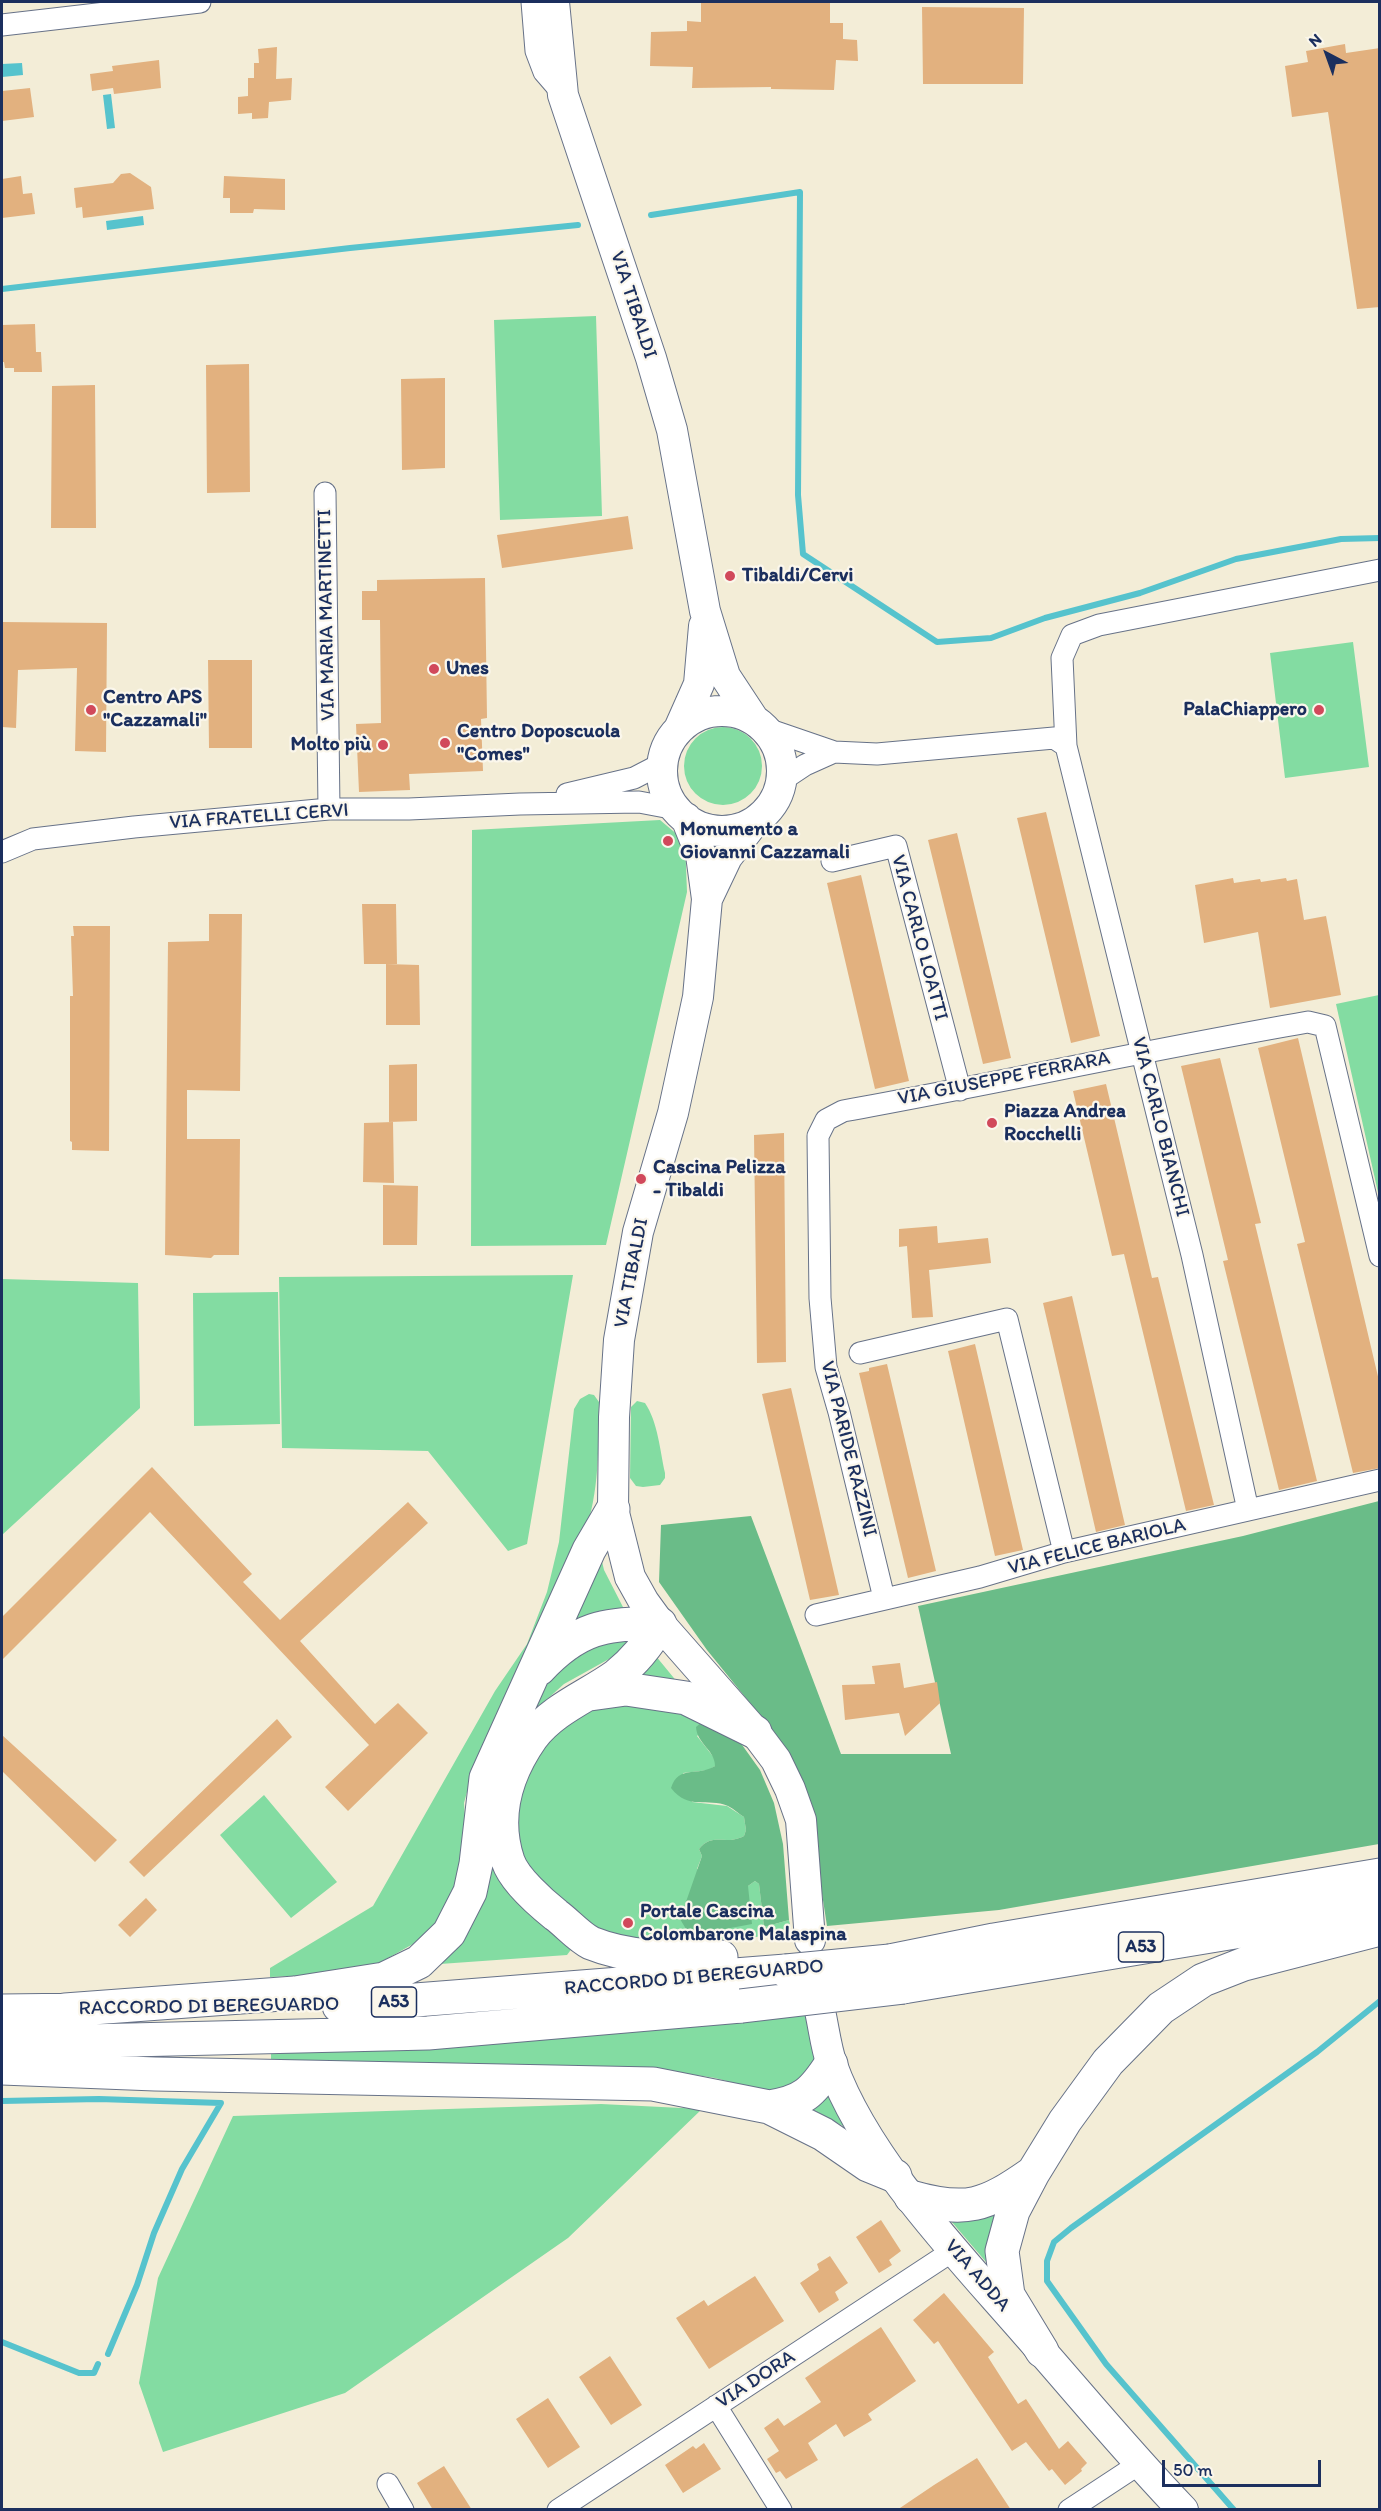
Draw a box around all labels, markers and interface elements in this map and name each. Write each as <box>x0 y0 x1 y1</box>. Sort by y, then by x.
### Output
north arrow <box>1297 24 1357 84</box>
text: N <box>1305 29 1325 51</box>
street label: VIA TIBALDI <box>604 248 662 362</box>
street label: VIA MARIA MARTINETTI <box>313 509 341 721</box>
place label: Tibaldi/Cervi <box>742 564 853 588</box>
marker: Tibaldi/Cervi <box>723 569 737 583</box>
place label: Unes <box>446 657 489 681</box>
marker: Unes <box>427 662 441 676</box>
place label: Centro APS "Cazzamali" <box>103 686 207 733</box>
place label: PalaChiappero <box>1183 698 1307 722</box>
marker: Centro APS "Cazzamali" <box>84 703 98 717</box>
marker: PalaChiappero <box>1312 703 1326 717</box>
place label: Centro Doposcuola "Comes" <box>457 720 620 767</box>
place label: Molto più <box>290 733 371 757</box>
marker: Centro Doposcuola "Comes" <box>438 736 452 750</box>
marker: Molto più <box>376 738 390 752</box>
street label: VIA FRATELLI CERVI <box>168 799 350 835</box>
place label: Monumento a Giovanni Cazzamali <box>680 818 850 865</box>
marker: Monumento a Giovanni Cazzamali <box>661 834 675 848</box>
street label: VIA CARLO LOATTI <box>885 852 953 1024</box>
street label: VIA CARLO BIANCHI <box>1126 1035 1194 1219</box>
street label: VIA GIUSEPPE FERRARA <box>896 1047 1112 1111</box>
place label: Piazza Andrea Rocchelli <box>1004 1100 1126 1147</box>
marker: Piazza Andrea Rocchelli <box>985 1116 999 1130</box>
place label: Cascina Pelizza - Tibaldi <box>653 1156 786 1203</box>
marker: Cascina Pelizza - Tibaldi <box>634 1172 648 1186</box>
street label: VIA TIBALDI <box>610 1216 654 1330</box>
street label: VIA PARIDE RAZZINI <box>815 1359 881 1539</box>
street label: VIA FELICE BARIOLA <box>1006 1513 1188 1581</box>
place label: Portale Cascina Colombarone Malaspina <box>640 1900 847 1947</box>
marker: Portale Cascina Colombarone Malaspina <box>621 1916 635 1930</box>
road number: A53 <box>1118 1932 1164 1962</box>
street label: RACCORDO DI BEREGUARDO <box>563 1955 825 2001</box>
road number: A53 <box>372 1987 416 2017</box>
street label: RACCORDO DI BEREGUARDO <box>79 1993 339 2021</box>
street label: VIA ADDA <box>939 2235 1015 2317</box>
street label: VIA DORA <box>712 2346 800 2414</box>
scale bar <box>1165 2448 1324 2486</box>
text: 50 m <box>1173 2459 1213 2481</box>

